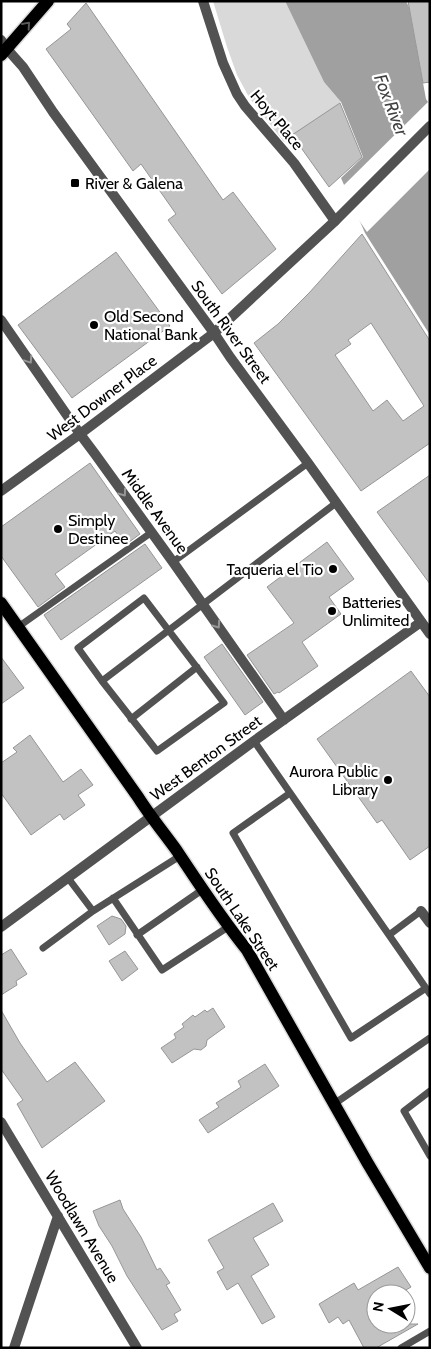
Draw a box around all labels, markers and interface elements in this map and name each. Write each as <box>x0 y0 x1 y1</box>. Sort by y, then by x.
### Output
one-way arrow <box>22 21 31 30</box>
water label: Fox River <box>369 71 413 140</box>
street label: Hoyt Place <box>246 86 308 154</box>
place label: River & Galena <box>85 174 183 193</box>
marker: River & Galena <box>69 177 81 189</box>
street label: South River Street <box>187 277 275 388</box>
place label: Old Second National Bank <box>104 307 198 344</box>
marker: Old Second National Bank <box>88 319 100 331</box>
street label: West Downer Place <box>44 351 160 445</box>
one-way arrow <box>23 354 32 364</box>
street label: Middle Avenue <box>118 465 192 557</box>
one-way arrow <box>117 487 126 496</box>
place label: Simply Destinee <box>68 511 128 548</box>
marker: Simply Destinee <box>52 523 64 535</box>
place label: Taqueria el Tio <box>226 560 323 579</box>
marker: Taqueria el Tio <box>327 563 339 575</box>
place label: Batteries Unlimited <box>342 593 409 630</box>
marker: Batteries Unlimited <box>326 605 338 617</box>
one-way arrow <box>211 619 220 629</box>
street label: West Benton Street <box>147 711 266 805</box>
place label: Aurora Public Library <box>289 762 378 799</box>
marker: Aurora Public Library <box>382 774 394 786</box>
street label: South Lake Street <box>201 864 284 974</box>
street label: Woodlawn Avenue <box>41 1168 123 1286</box>
north arrow <box>366 1284 416 1334</box>
text: N <box>368 1300 388 1313</box>

